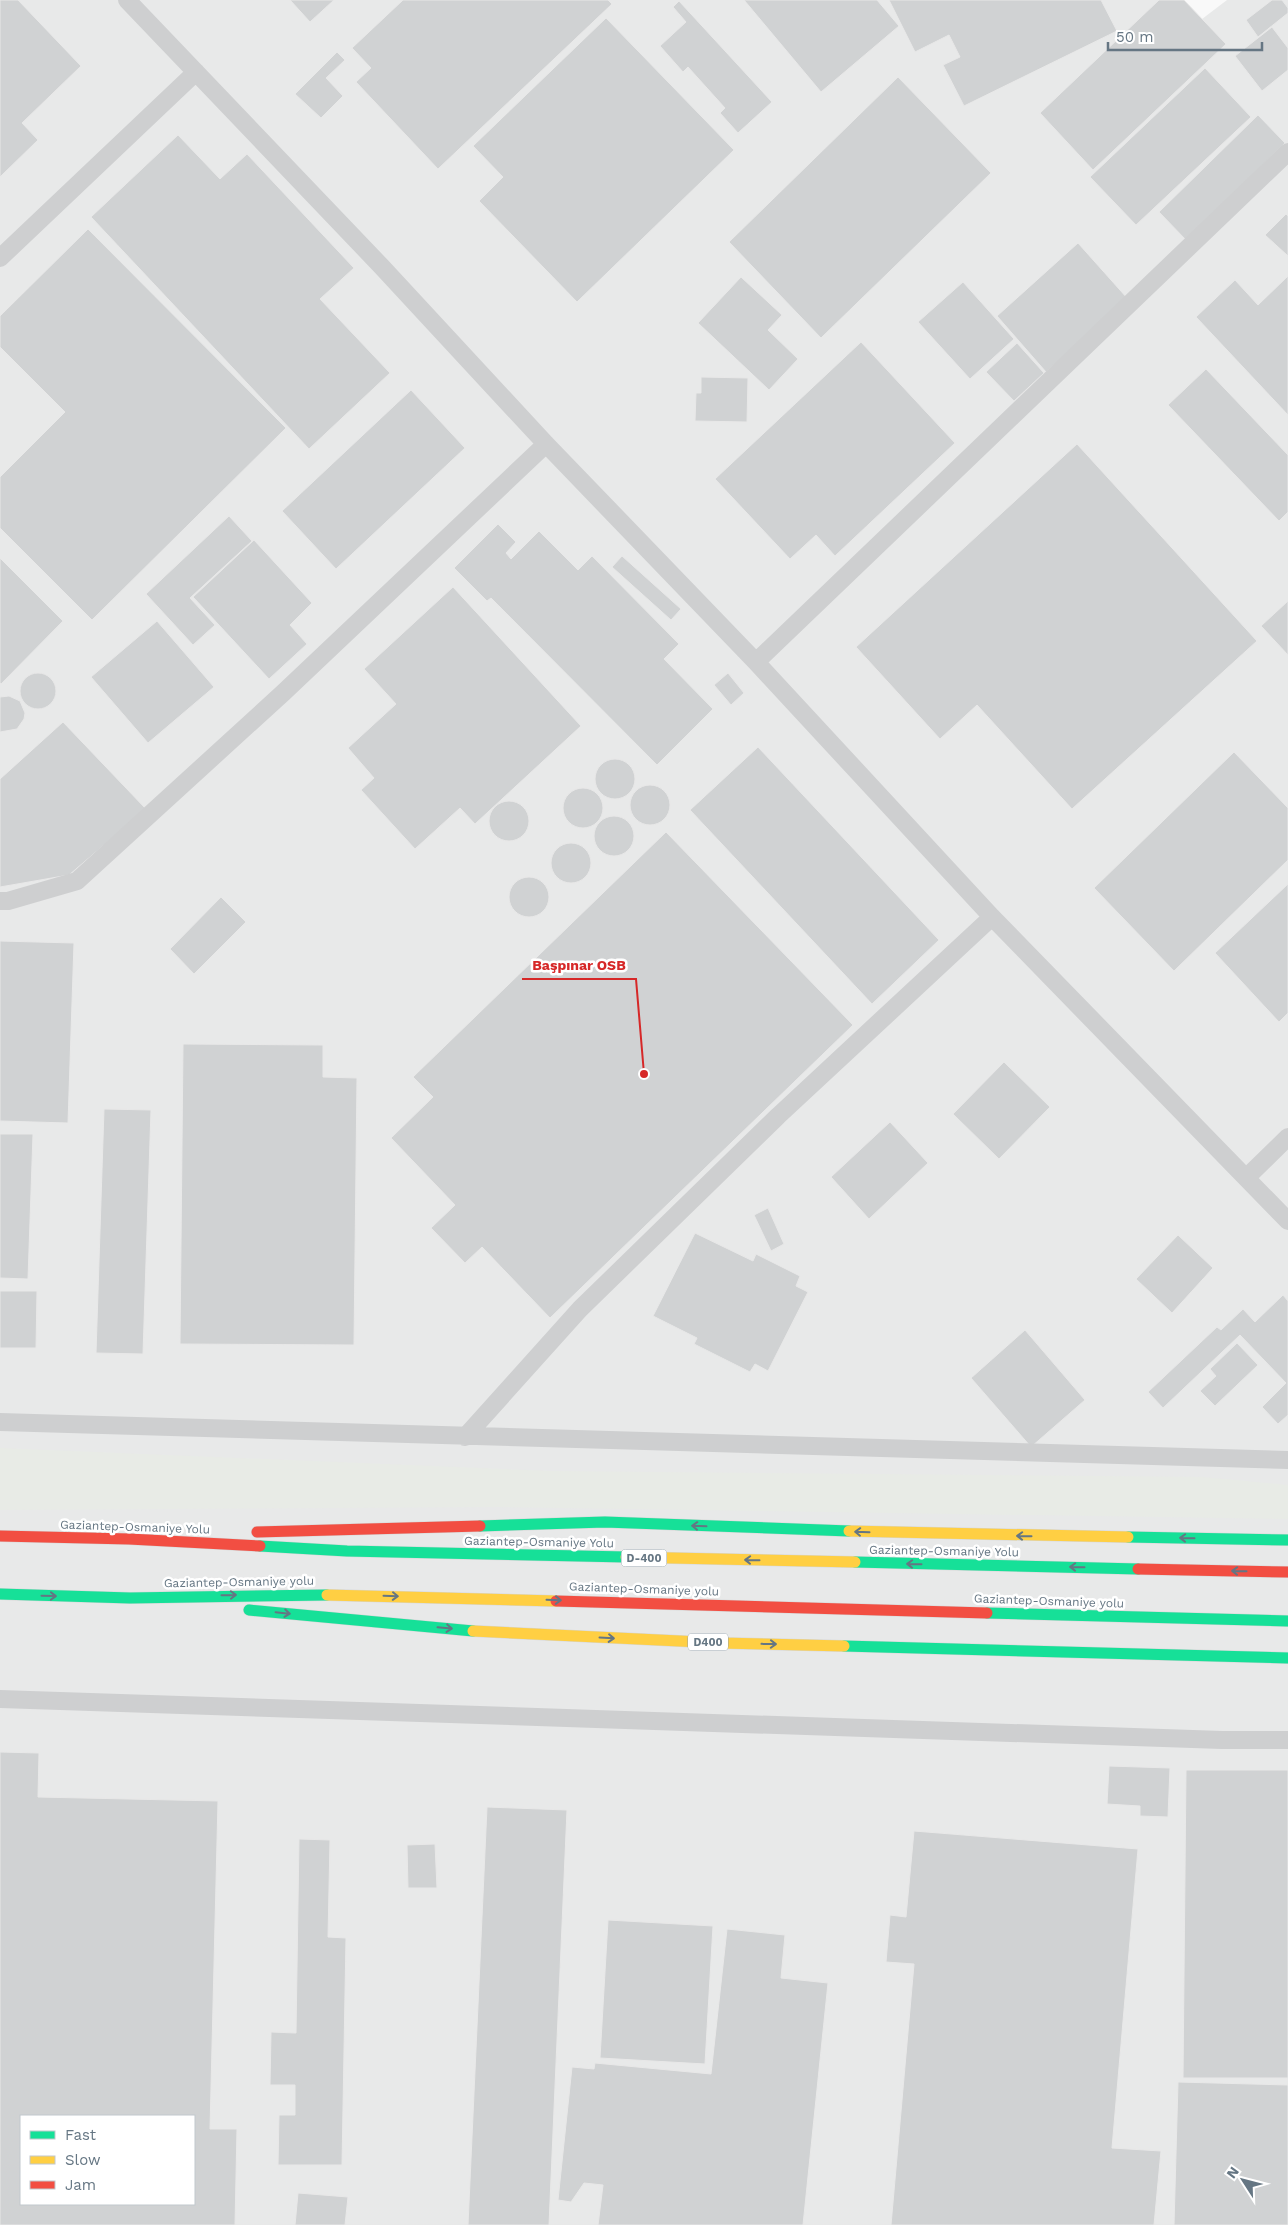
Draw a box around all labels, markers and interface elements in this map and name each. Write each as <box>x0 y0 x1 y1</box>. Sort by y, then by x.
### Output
scale bar <box>1108 20 1262 52</box>
text: 50 m <box>1116 28 1153 46</box>
callout: Başpınar OSB <box>522 950 636 979</box>
text: Başpınar OSB <box>532 957 626 973</box>
street label: Gaziantep-Osmaniye Yolu <box>60 1517 210 1537</box>
one-way arrow <box>692 1521 708 1530</box>
one-way arrow <box>854 1527 870 1537</box>
one-way arrow <box>1017 1531 1033 1541</box>
one-way arrow <box>1179 1533 1196 1543</box>
street label: Gaziantep-Osmaniye Yolu <box>464 1534 614 1550</box>
street label: Gaziantep-Osmaniye Yolu <box>869 1543 1019 1559</box>
road number: D-400 <box>622 1550 666 1566</box>
one-way arrow <box>744 1556 760 1565</box>
one-way arrow <box>907 1559 923 1569</box>
one-way arrow <box>1069 1563 1085 1572</box>
one-way arrow <box>1232 1566 1248 1576</box>
street label: Gaziantep-Osmaniye yolu <box>164 1574 314 1590</box>
street label: Gaziantep-Osmaniye yolu <box>569 1579 719 1599</box>
one-way arrow <box>40 1591 56 1600</box>
one-way arrow <box>220 1591 236 1600</box>
one-way arrow <box>382 1591 399 1601</box>
street label: Gaziantep-Osmaniye yolu <box>974 1591 1124 1611</box>
one-way arrow <box>545 1596 561 1605</box>
one-way arrow <box>275 1608 291 1618</box>
one-way arrow <box>437 1624 453 1633</box>
one-way arrow <box>599 1633 615 1642</box>
road number: D400 <box>688 1634 728 1650</box>
one-way arrow <box>761 1639 777 1649</box>
legend <box>20 2115 195 2205</box>
text: Fast <box>65 2126 97 2144</box>
text: Slow <box>65 2151 101 2169</box>
north arrow <box>1218 2155 1268 2205</box>
text: N <box>1223 2163 1242 2181</box>
text: Jam <box>65 2176 96 2194</box>

